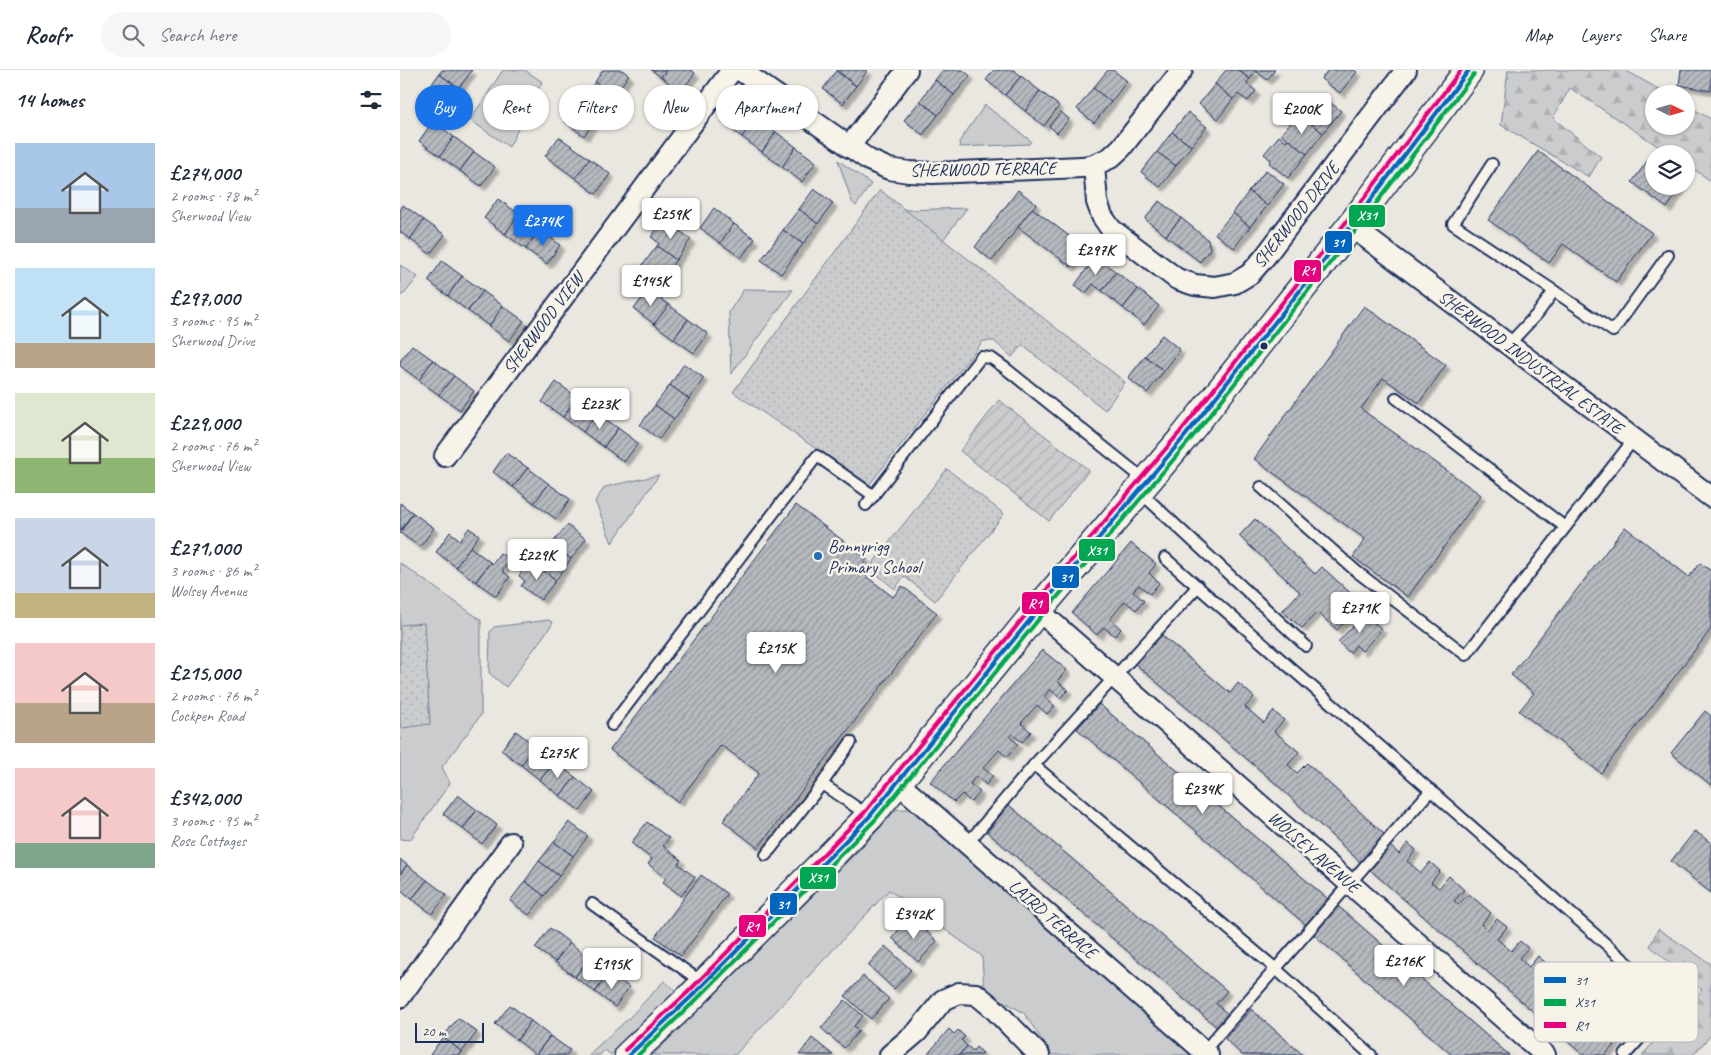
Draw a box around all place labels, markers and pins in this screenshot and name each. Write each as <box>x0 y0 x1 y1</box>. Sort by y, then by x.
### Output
pin: £200K <box>1267 92 1337 135</box>
pin: £259K <box>636 198 706 240</box>
pin: £274K <box>508 204 578 247</box>
pin: £297K <box>1061 234 1131 276</box>
pin: £145K <box>616 264 686 307</box>
unlabelled marker <box>1259 341 1269 351</box>
pin: £223K <box>565 388 635 430</box>
place label: Bonnyrigg Primary School <box>828 535 923 578</box>
pin: £229K <box>502 538 572 581</box>
marker: Bonnyrigg Primary School <box>812 550 824 562</box>
pin: £271K <box>1325 592 1395 634</box>
pin: £215K <box>741 632 811 674</box>
pin: £275K <box>523 736 593 779</box>
pin: £234K <box>1168 772 1238 815</box>
pin: £342K <box>879 898 949 940</box>
pin: £216K <box>1369 944 1439 987</box>
pin: £195K <box>577 948 647 990</box>

